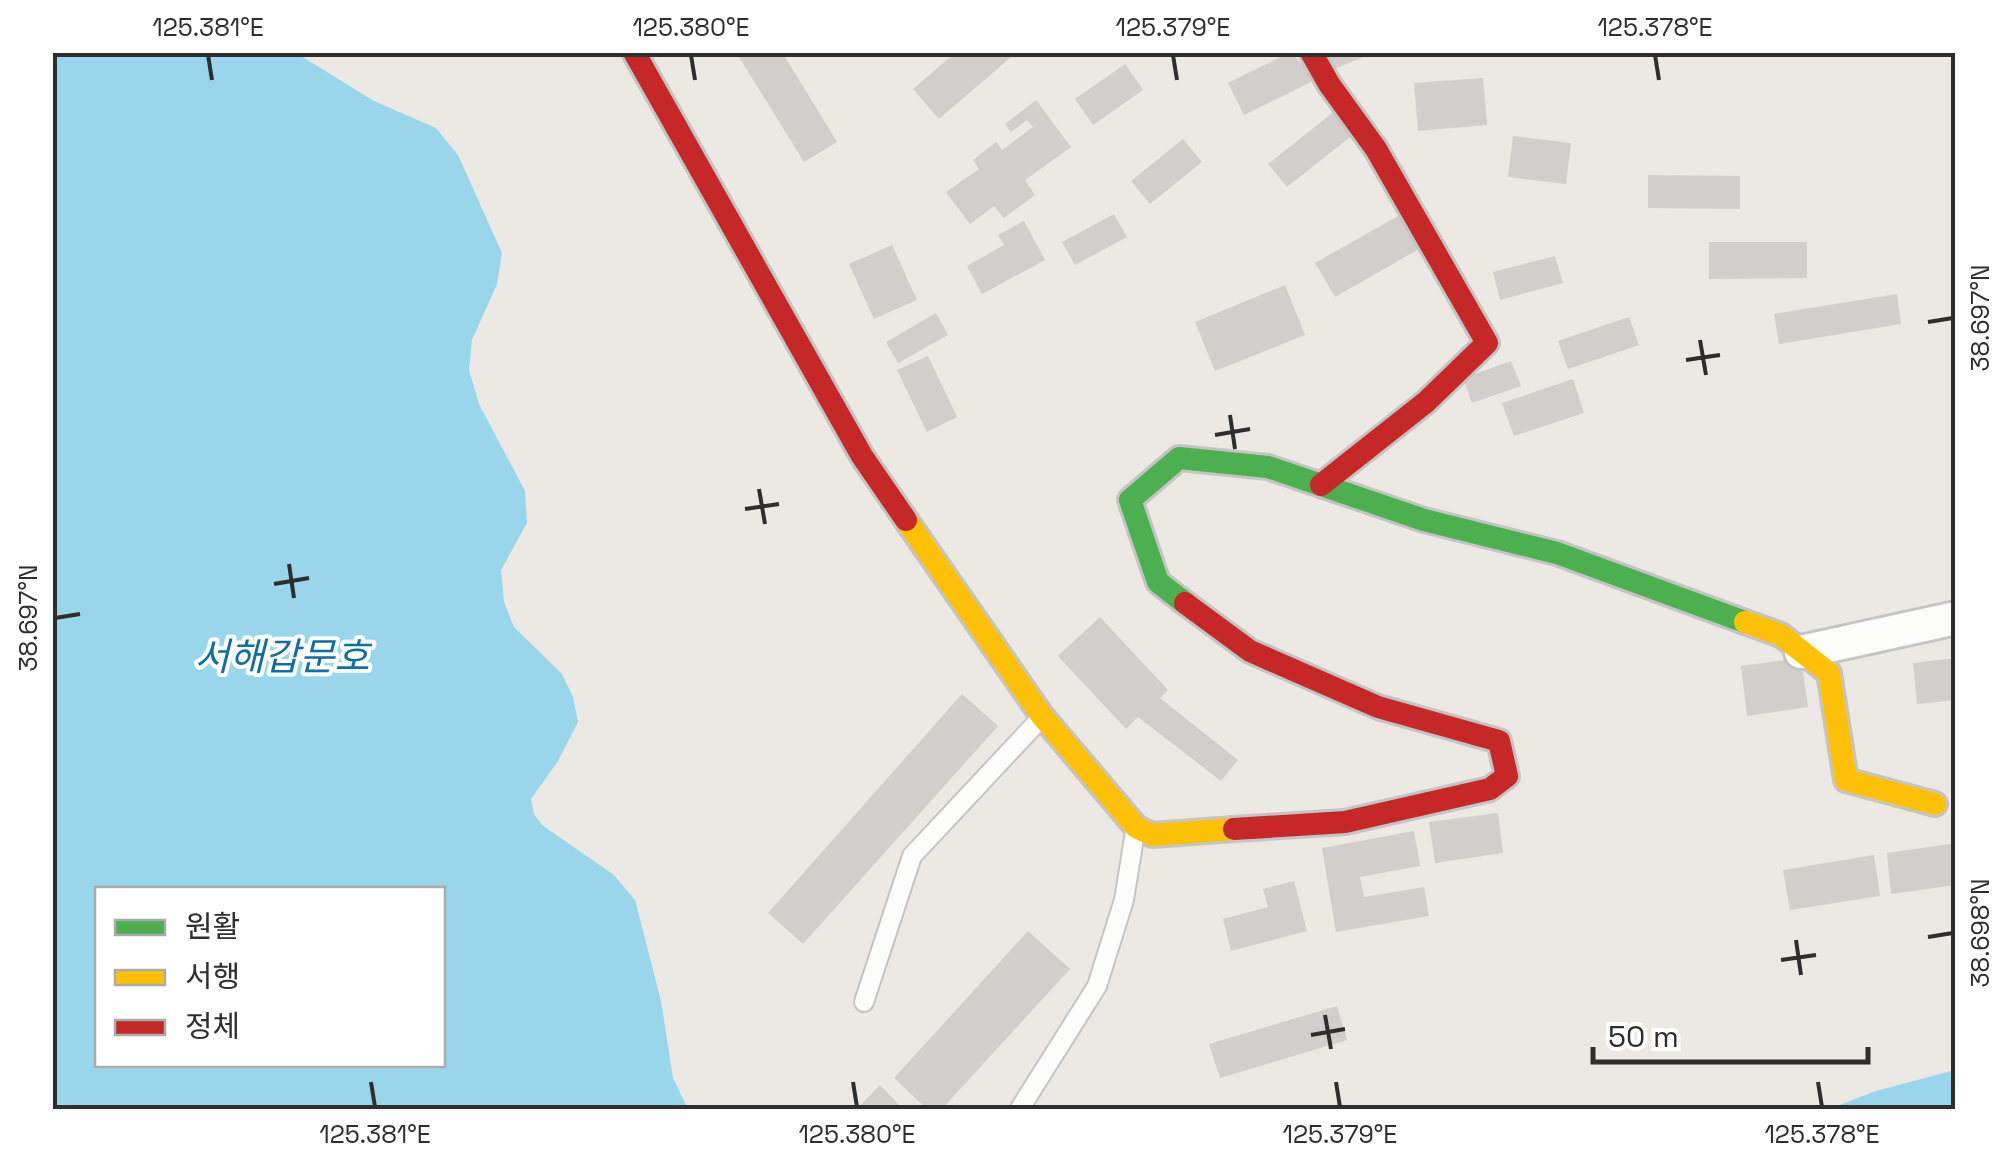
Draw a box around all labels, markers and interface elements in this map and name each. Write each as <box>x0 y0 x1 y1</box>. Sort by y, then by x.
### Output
text: 125.381°E <box>152 11 264 43</box>
text: 125.380°E <box>632 11 750 43</box>
text: 125.379°E <box>1116 11 1230 43</box>
text: 125.378°E <box>1597 11 1713 43</box>
text: 38.697°N <box>1964 264 1996 372</box>
text: 38.697°N <box>12 564 44 672</box>
water label: 서해갑문호 <box>195 633 372 681</box>
text: 38.698°N <box>1964 878 1996 988</box>
legend <box>95 887 445 1067</box>
text: 원활 <box>185 907 240 946</box>
text: 서행 <box>185 957 240 996</box>
scale bar <box>1593 1002 1868 1064</box>
text: 정체 <box>185 1007 240 1046</box>
text: 50 m <box>1608 1017 1679 1056</box>
text: 125.381°E <box>319 1118 431 1150</box>
text: 125.380°E <box>798 1118 916 1150</box>
text: 125.379°E <box>1283 1118 1397 1150</box>
text: 125.378°E <box>1764 1118 1880 1150</box>

